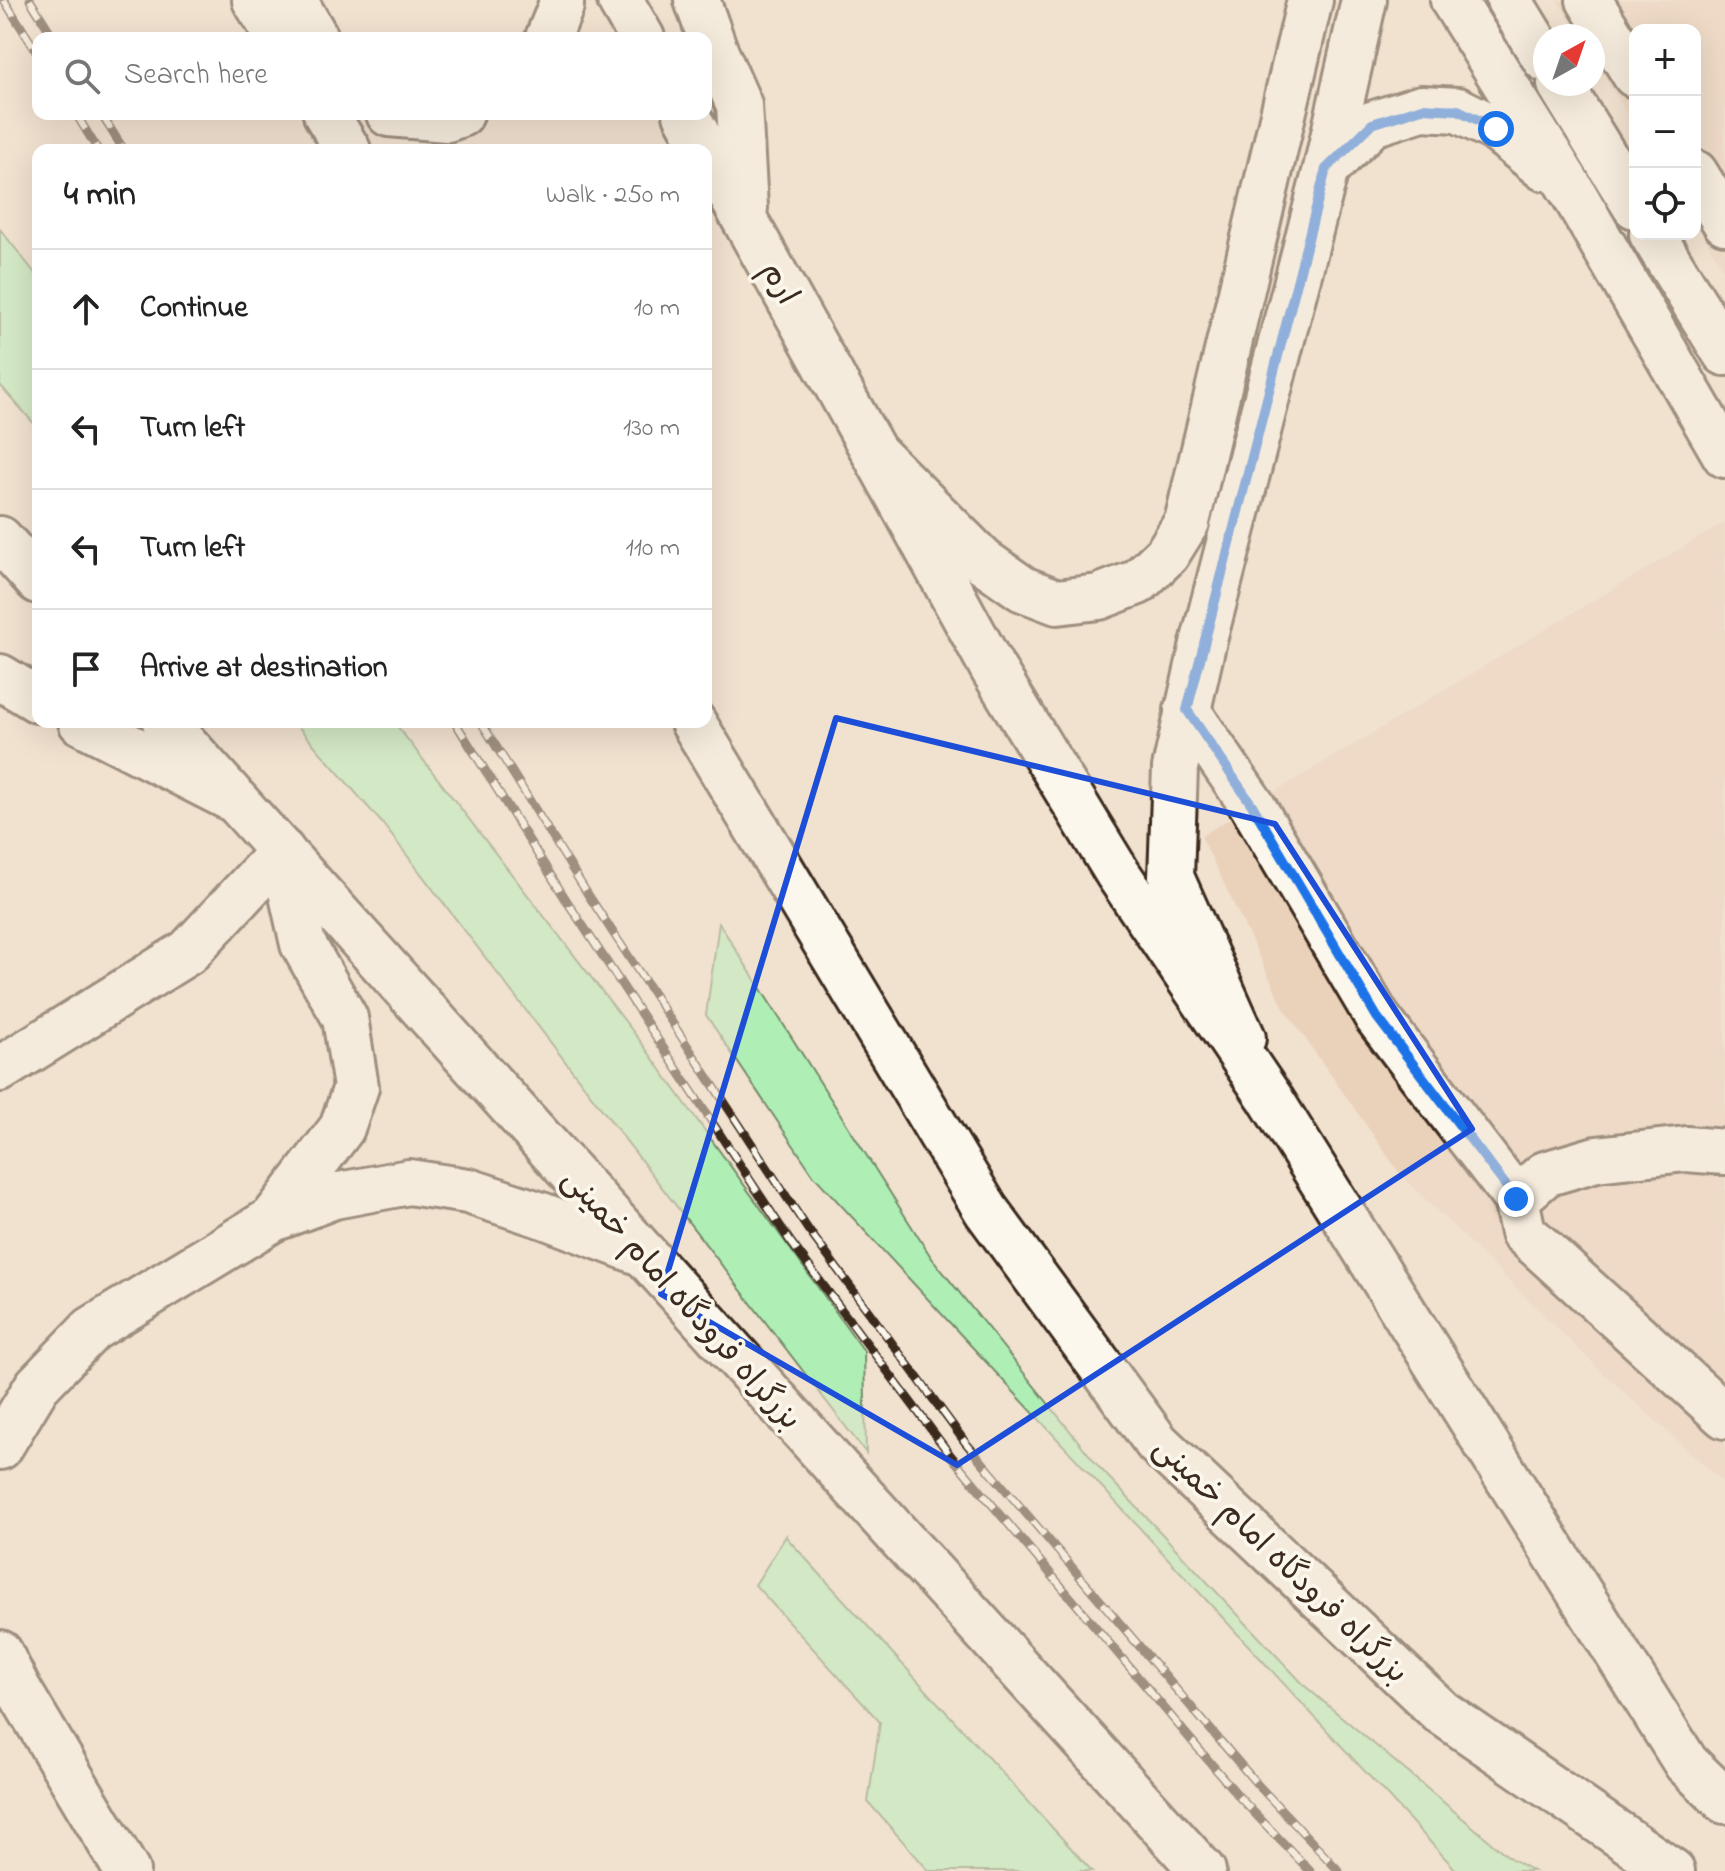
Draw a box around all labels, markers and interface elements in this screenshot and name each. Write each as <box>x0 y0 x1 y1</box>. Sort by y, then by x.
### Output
north arrow <box>1533 24 1605 96</box>
map controls <box>1629 24 1701 240</box>
button: + <box>1629 24 1701 96</box>
search box <box>32 32 712 120</box>
icon: search <box>60 54 104 98</box>
text: Search here <box>124 54 268 98</box>
button: − <box>1629 96 1701 168</box>
route start <box>1478 111 1514 147</box>
button: locate <box>1629 168 1701 240</box>
text: 4 min <box>64 171 136 221</box>
text: Walk · 250 m <box>546 177 680 215</box>
street label: ارم <box>747 253 809 314</box>
icon: ahead <box>64 287 108 331</box>
text: Continue <box>140 287 248 331</box>
text: 10 m <box>634 290 680 328</box>
icon: left <box>64 407 108 451</box>
text: Turn left <box>140 407 245 451</box>
text: 130 m <box>623 410 680 448</box>
icon: left <box>64 527 108 571</box>
text: Turn left <box>140 527 245 571</box>
text: 110 m <box>626 530 680 568</box>
icon: arrive <box>64 647 108 691</box>
text: Arrive at destination <box>140 647 388 691</box>
street label: بزرگراه فرودگاه امام خمینی <box>549 1158 811 1442</box>
route end <box>1498 1181 1534 1217</box>
street label: بزرگراه فرودگاه امام خمینی <box>1141 1427 1418 1696</box>

